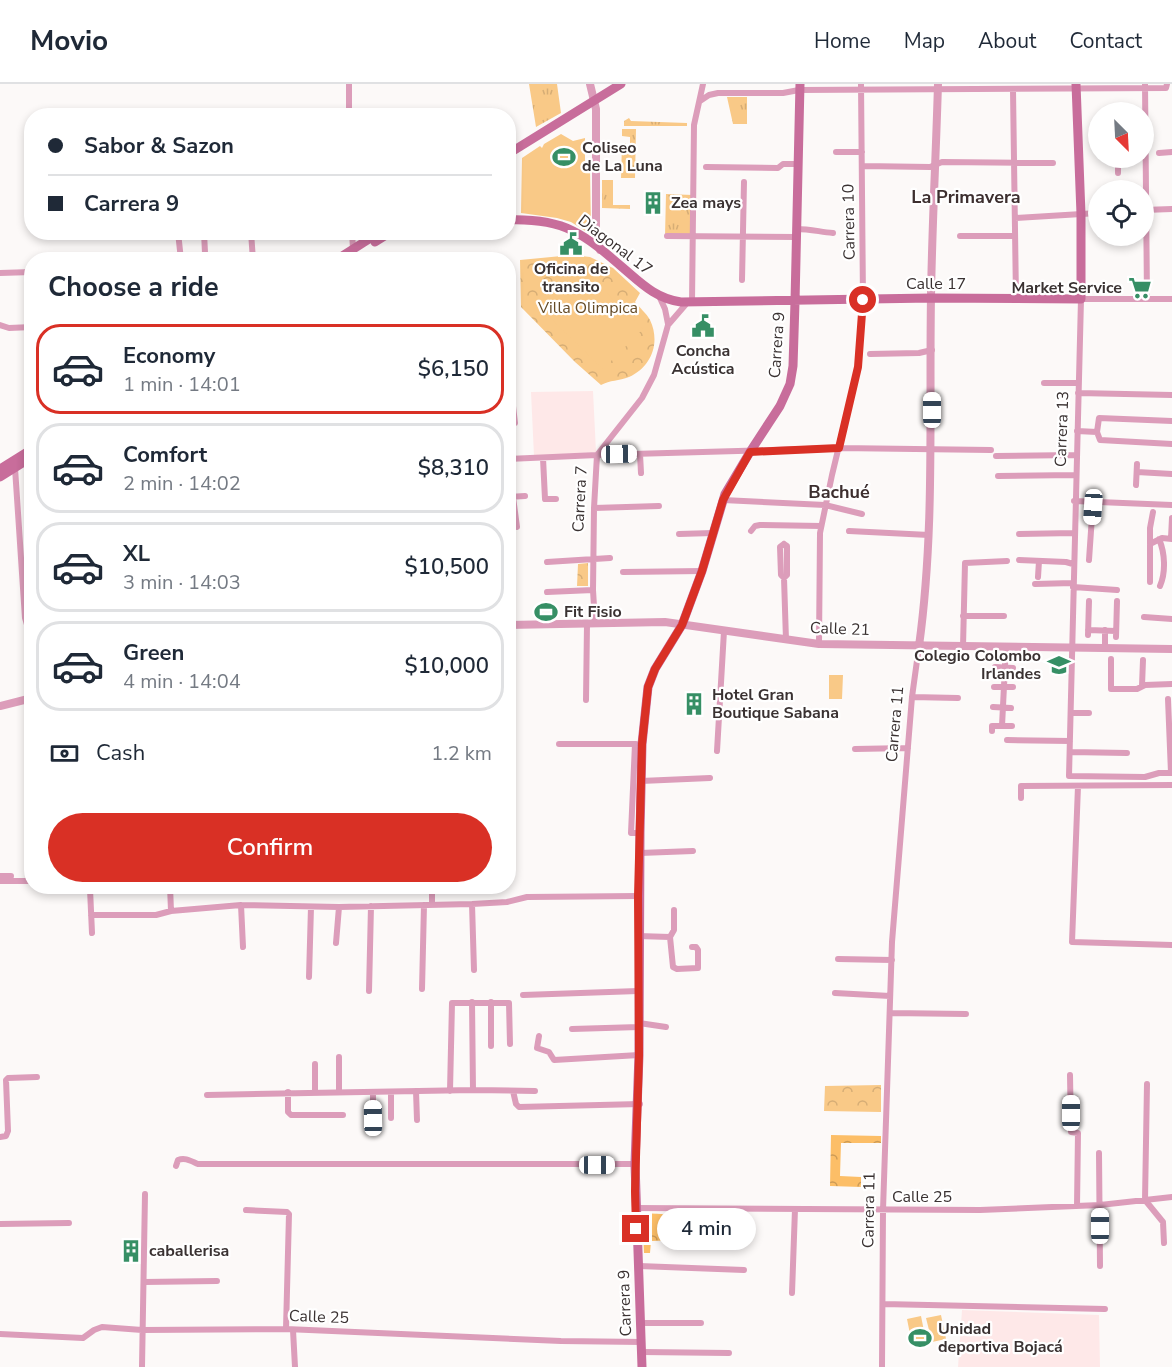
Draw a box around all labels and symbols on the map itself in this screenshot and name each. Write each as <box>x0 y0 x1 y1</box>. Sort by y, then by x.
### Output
north arrow <box>1088 102 1154 168</box>
place label: Coliseo de La Luna <box>582 137 663 177</box>
sports icon: Coliseo de La Luna <box>551 144 577 170</box>
street label: Carrera 10 <box>837 184 861 260</box>
district label: La Primavera <box>911 185 1021 209</box>
building icon: Zea mays <box>640 190 666 216</box>
place label: Zea mays <box>671 192 741 214</box>
street label: Diagonal 17 <box>573 210 657 280</box>
public building icon: Oficina de transito <box>558 231 584 257</box>
place label: Oficina de transito <box>534 258 609 298</box>
street label: Calle 17 <box>906 273 966 295</box>
supermarket icon: Market Service <box>1127 275 1153 301</box>
place label: Market Service <box>1011 277 1122 299</box>
route start <box>849 286 876 313</box>
park label: Villa Olimpica <box>537 297 638 319</box>
street label: Carrera 9 <box>764 311 790 379</box>
public building icon: Concha Acústica <box>690 313 716 339</box>
place label: Concha Acústica <box>672 340 734 380</box>
street label: Carrera 13 <box>1050 390 1074 468</box>
car <box>923 392 941 428</box>
car <box>601 445 637 463</box>
street label: Carrera 7 <box>567 465 593 533</box>
district label: Bachué <box>808 480 870 504</box>
car <box>1083 488 1103 526</box>
sports icon: Fit Fisio <box>533 599 559 625</box>
place label: Fit Fisio <box>564 601 622 623</box>
street label: Calle 21 <box>810 617 870 641</box>
place label: Colegio Colombo Irlandes <box>914 645 1041 685</box>
school or university icon: Colegio Colombo Irlandes <box>1046 652 1072 678</box>
place label: Hotel Gran Boutique Sabana <box>712 684 839 724</box>
street label: Carrera 11 <box>881 685 909 763</box>
building icon: Hotel Gran Boutique Sabana <box>681 691 707 717</box>
car <box>1062 1095 1080 1131</box>
car <box>364 1100 382 1136</box>
car <box>579 1156 615 1174</box>
street label: Carrera 11 <box>857 1172 881 1248</box>
street label: Calle 25 <box>892 1186 952 1208</box>
callout: 4 min <box>657 1208 756 1250</box>
car <box>1091 1208 1109 1244</box>
route end <box>622 1215 649 1242</box>
building icon: caballerisa <box>118 1238 144 1264</box>
place label: caballerisa <box>149 1240 229 1262</box>
street label: Carrera 9 <box>613 1269 637 1337</box>
street label: Calle 25 <box>289 1305 349 1329</box>
place label: Unidad deportiva Bojacá <box>938 1318 1063 1358</box>
sports icon: Unidad deportiva Bojacá <box>907 1325 933 1351</box>

